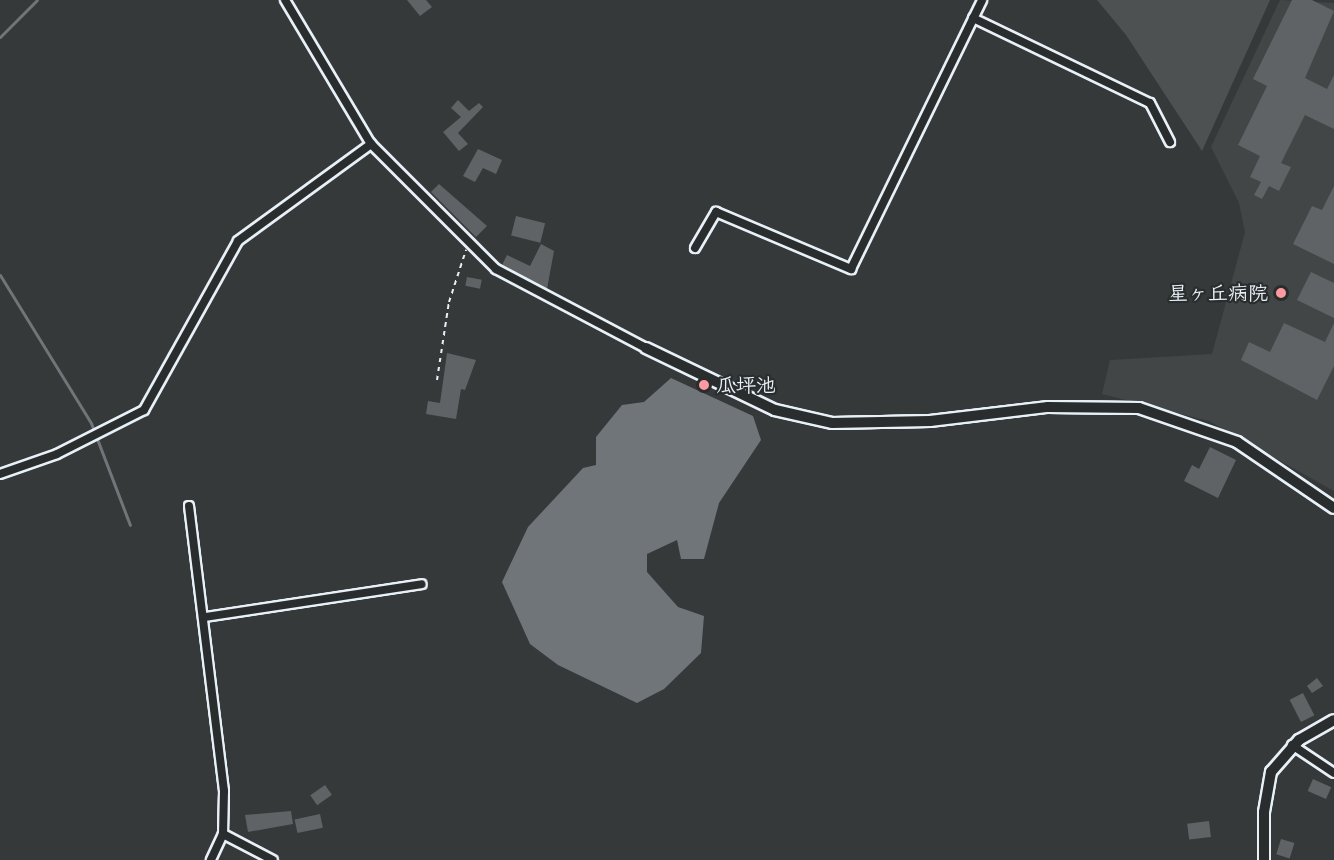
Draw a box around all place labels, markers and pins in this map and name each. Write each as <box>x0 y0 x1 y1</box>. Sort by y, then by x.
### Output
place label: 星ヶ丘病院 <box>1168 281 1268 305</box>
marker: 星ヶ丘病院 <box>1272 284 1290 302</box>
place label: 瓜坪池 <box>716 373 776 397</box>
marker: 瓜坪池 <box>697 378 711 392</box>

